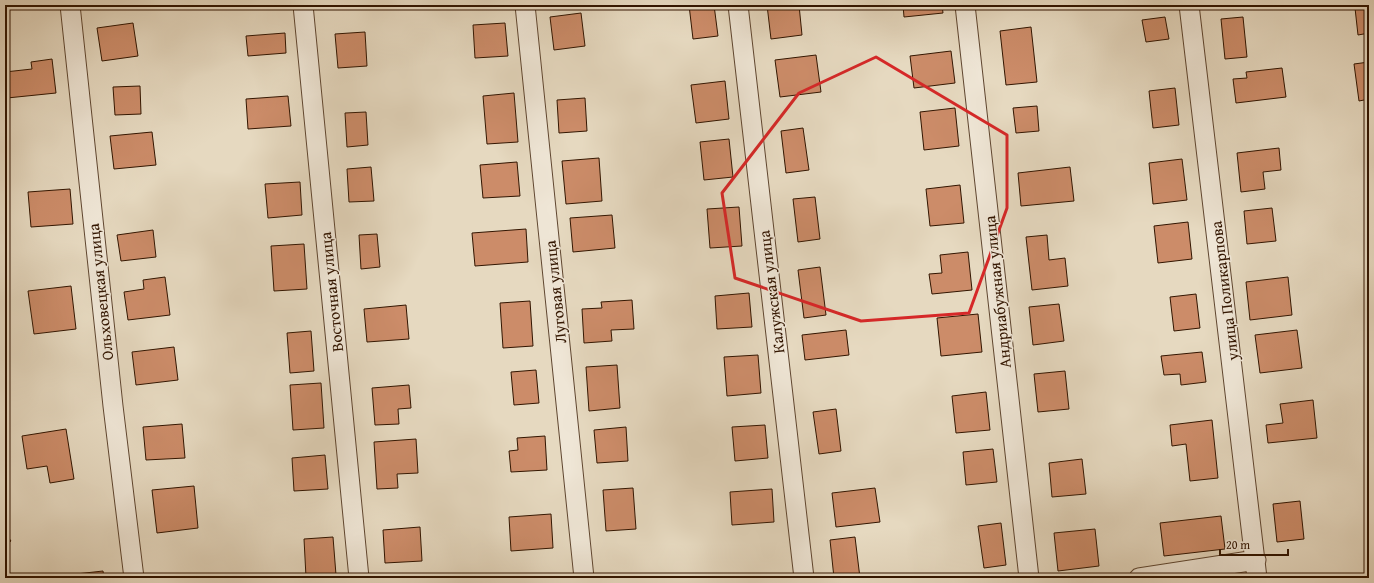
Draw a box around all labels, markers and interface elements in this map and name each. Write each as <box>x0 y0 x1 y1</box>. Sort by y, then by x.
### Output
street label: Андриабужная улица <box>977 214 1017 369</box>
street label: улица Поликарпова <box>1203 219 1245 363</box>
street label: Ольховецкая улица <box>81 222 119 362</box>
street label: Калужская улица <box>751 229 790 355</box>
street label: Восточная улица <box>313 230 349 353</box>
street label: Луговая улица <box>538 239 572 345</box>
scale bar <box>1220 531 1288 557</box>
text: 20 m <box>1226 536 1250 553</box>

